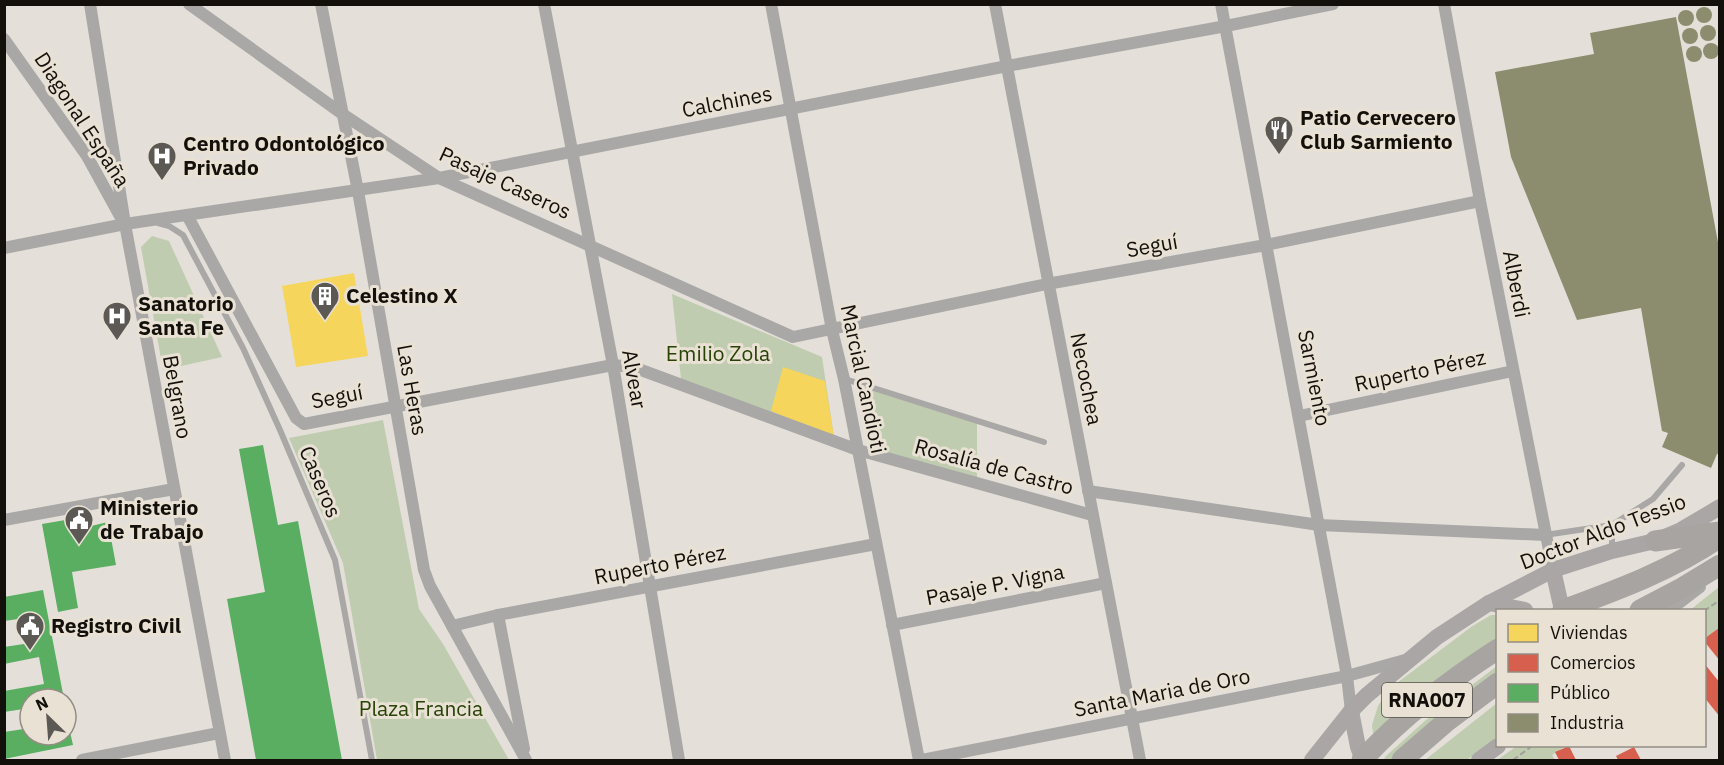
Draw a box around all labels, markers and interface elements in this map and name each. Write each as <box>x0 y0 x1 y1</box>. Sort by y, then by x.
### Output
street label: Diagonal España <box>29 46 137 193</box>
street label: Calchines <box>679 79 774 123</box>
place label: Patio Cervecero Club Sarmiento <box>1300 103 1456 155</box>
restaurant icon: Patio Cervecero Club Sarmiento <box>1263 114 1295 156</box>
place label: Centro Odontológico Privado <box>183 129 385 181</box>
street label: Pasaje Caseros <box>435 139 576 225</box>
hospital icon: Centro Odontológico Privado <box>146 140 178 182</box>
street label: Seguí <box>1124 227 1180 263</box>
street label: Alberdi <box>1497 248 1537 320</box>
building icon: Celestino X <box>309 280 341 322</box>
place label: Celestino X <box>346 281 458 309</box>
place label: Sanatorio Santa Fe <box>138 289 234 341</box>
hospital icon: Sanatorio Santa Fe <box>101 300 133 342</box>
street label: Marcial Candioti <box>835 302 893 456</box>
street label: Sarmiento <box>1292 327 1338 428</box>
street label: Necochea <box>1064 330 1110 428</box>
park label: Emilio Zola <box>666 339 770 367</box>
street label: Las Heras <box>391 342 435 438</box>
street label: Ruperto Pérez <box>1352 342 1488 398</box>
street label: Alvear <box>616 347 654 411</box>
street label: Belgrano <box>157 353 199 441</box>
street label: Seguí <box>309 377 365 415</box>
street label: Rosalía de Castro <box>912 431 1077 501</box>
street label: Caseros <box>293 441 349 522</box>
street label: Doctor Aldo Tessio <box>1516 487 1690 576</box>
place label: Ministerio de Trabajo <box>100 493 204 545</box>
public building icon: Ministerio de Trabajo <box>63 504 95 546</box>
street label: Ruperto Pérez <box>592 537 728 590</box>
street label: Pasaje P. Vigna <box>923 557 1066 611</box>
legend <box>1496 609 1706 747</box>
public building icon: Registro Civil <box>14 610 46 652</box>
place label: Registro Civil <box>51 611 181 639</box>
text: Viviendas <box>1550 621 1628 644</box>
text: Comercios <box>1550 651 1636 674</box>
street label: Santa Maria de Oro <box>1071 661 1252 723</box>
text: Público <box>1550 681 1610 704</box>
road number: RNA007 <box>1382 683 1472 717</box>
north arrow <box>18 687 78 747</box>
text: N <box>32 692 51 715</box>
park label: Plaza Francia <box>359 694 483 722</box>
text: Industria <box>1550 711 1624 734</box>

